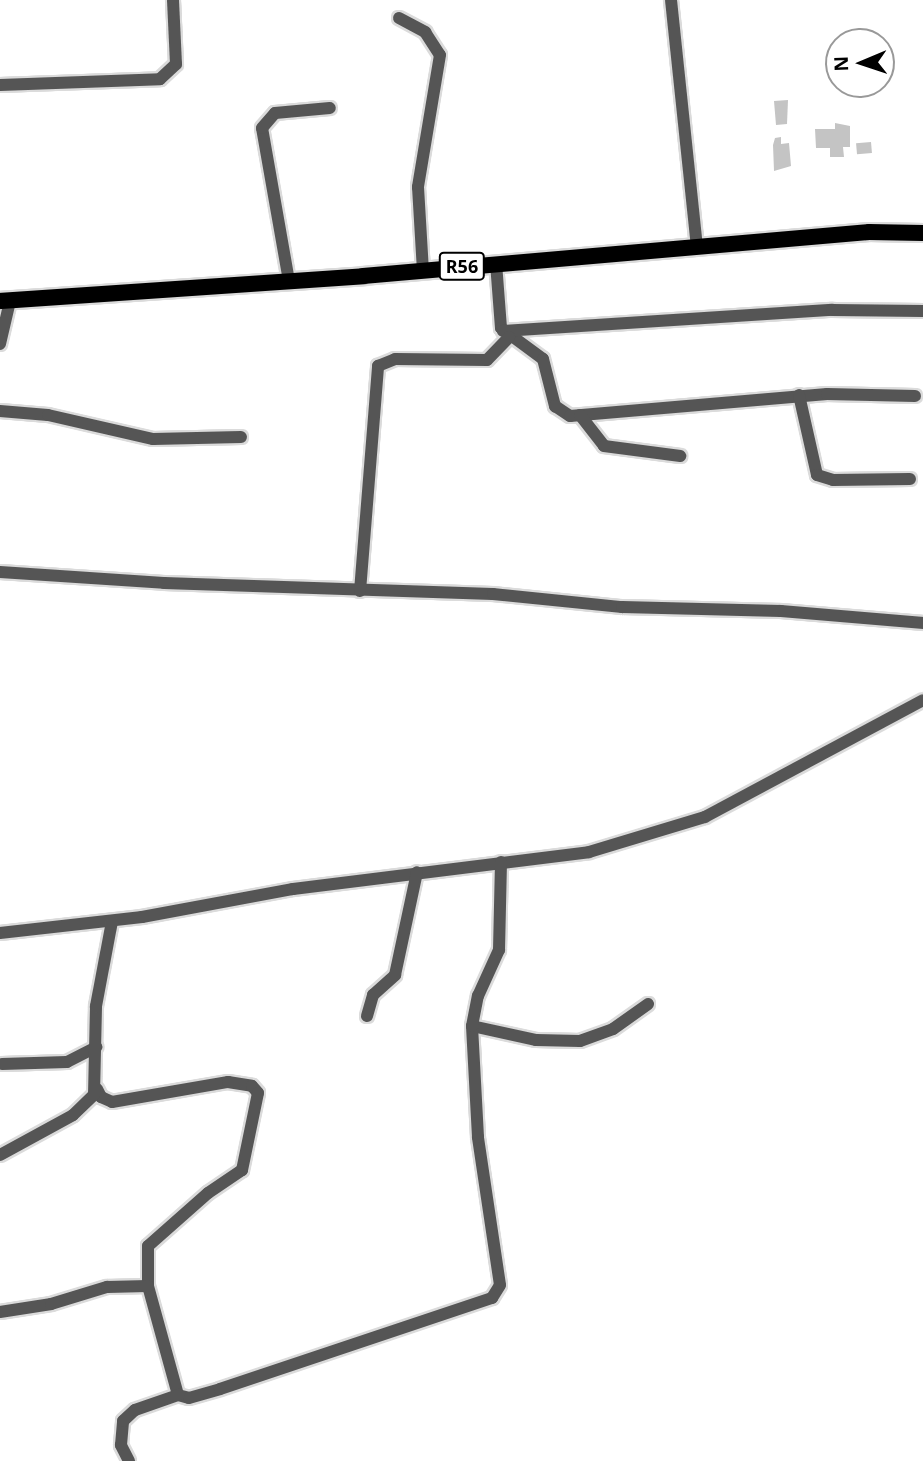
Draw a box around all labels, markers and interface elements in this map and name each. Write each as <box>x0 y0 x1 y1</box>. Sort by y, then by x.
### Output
north arrow <box>825 28 895 98</box>
text: N <box>828 55 854 72</box>
road number: R56 <box>438 252 486 280</box>

